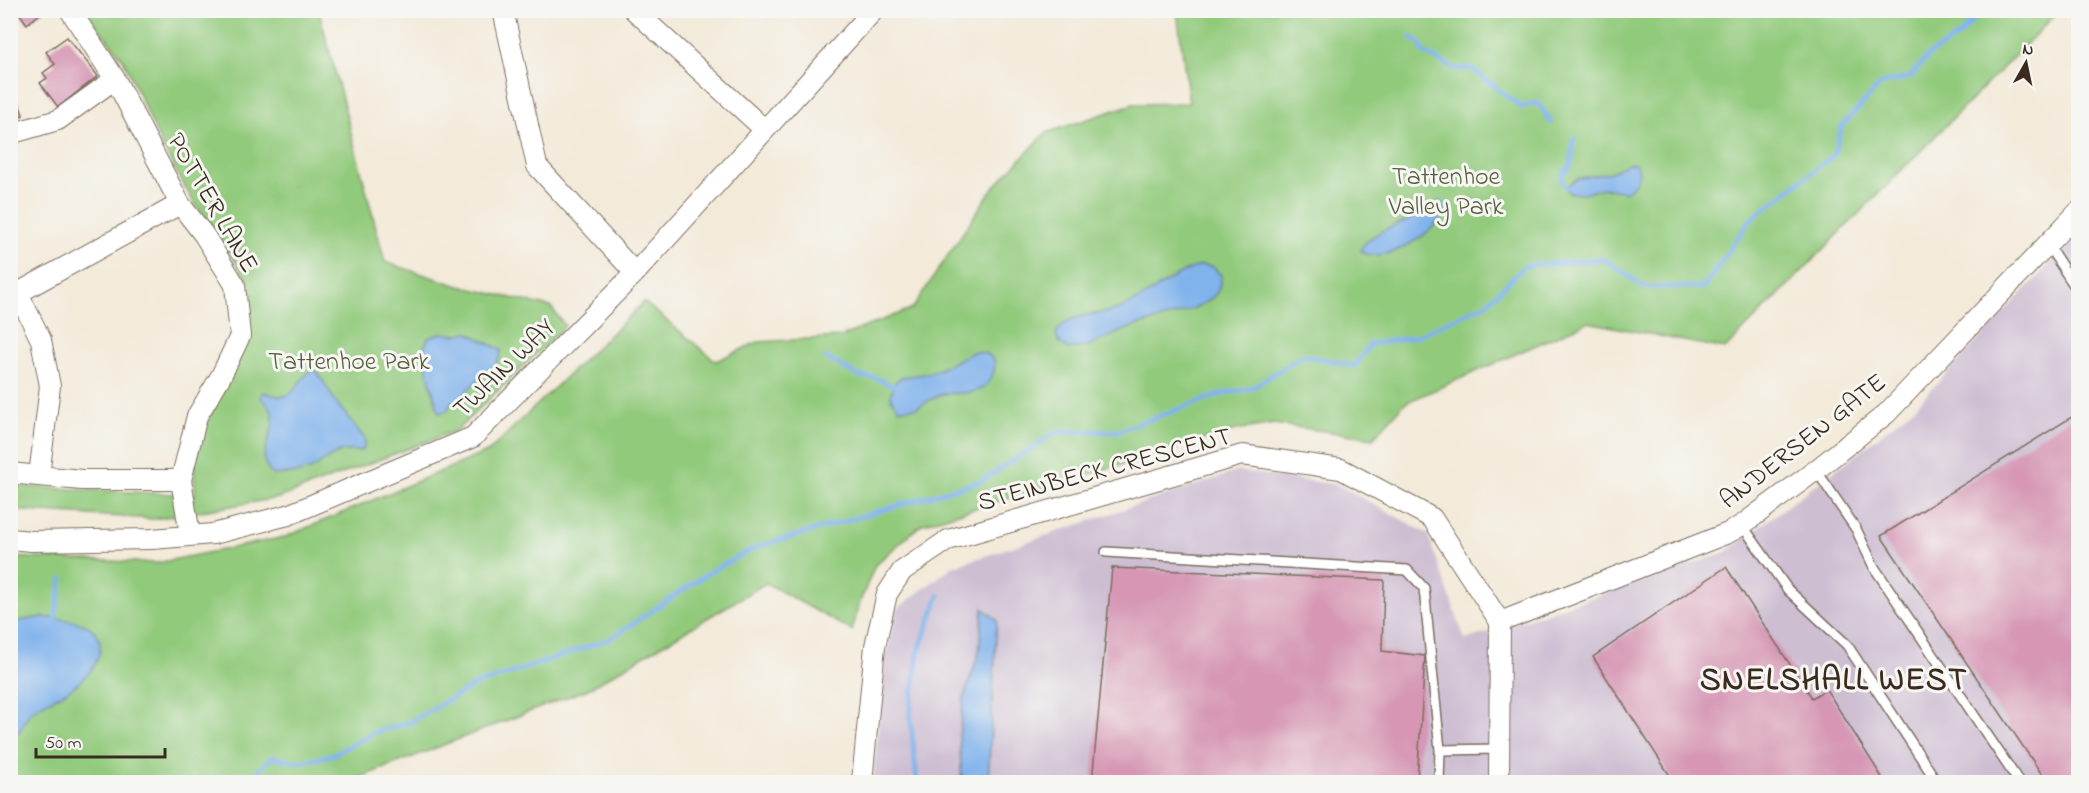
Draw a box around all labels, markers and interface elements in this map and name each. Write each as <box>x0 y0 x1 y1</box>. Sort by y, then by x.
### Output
north arrow <box>1996 33 2056 93</box>
text: N <box>2021 37 2035 63</box>
street label: POTTER LANE <box>156 126 267 281</box>
park label: Tattenhoe Valley Park <box>1388 159 1504 227</box>
street label: TWAIN WAY <box>445 311 565 428</box>
park label: Tattenhoe Park <box>268 344 431 382</box>
street label: ANDERSEN GATE <box>1712 365 1895 520</box>
street label: STEINBECK CRESCENT <box>974 419 1236 523</box>
district label: SNELSHALL WEST <box>1700 658 1968 705</box>
scale bar <box>36 721 165 759</box>
text: 50 m <box>45 731 82 757</box>

